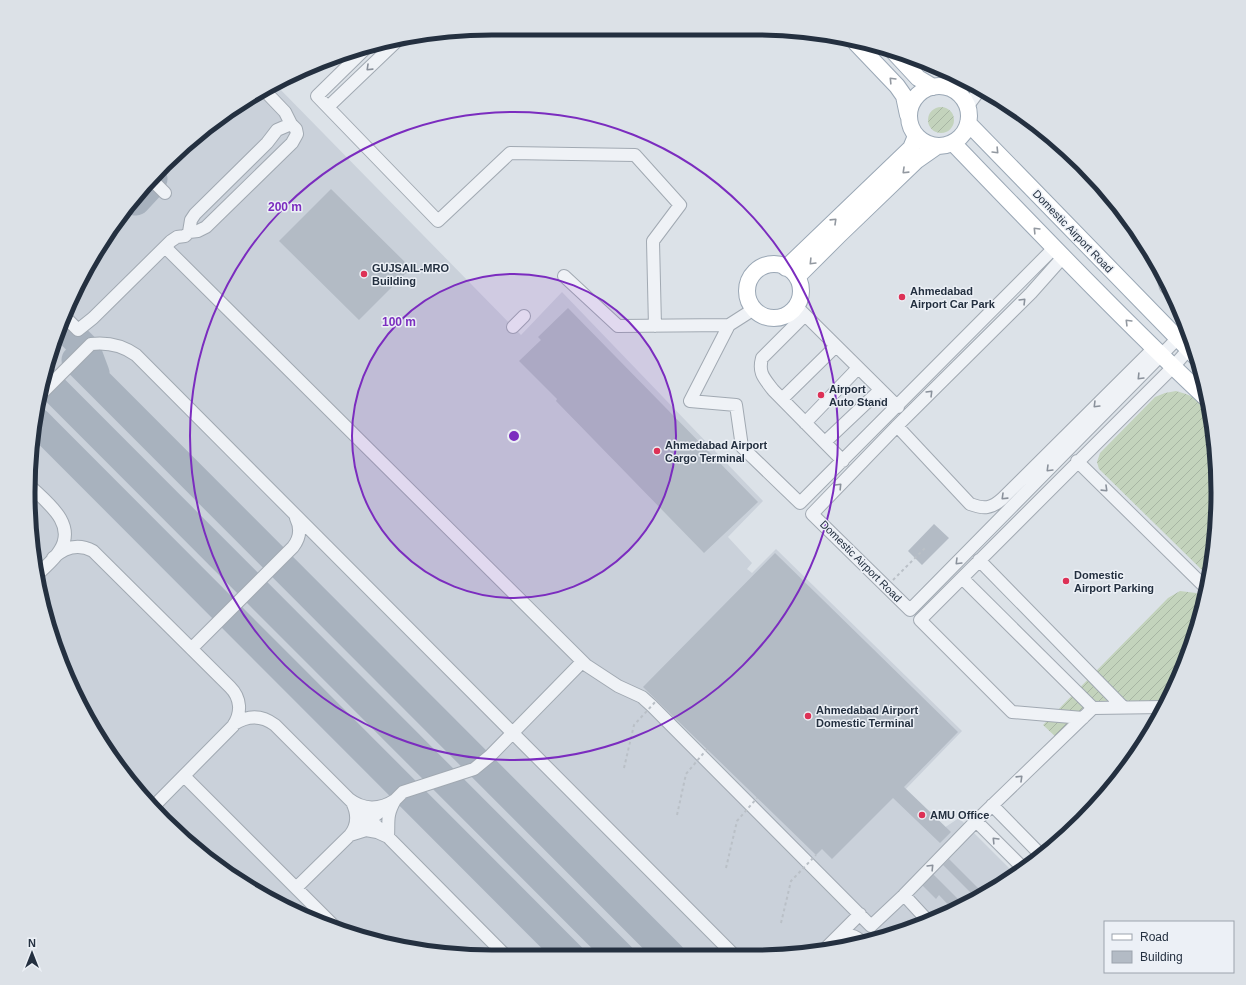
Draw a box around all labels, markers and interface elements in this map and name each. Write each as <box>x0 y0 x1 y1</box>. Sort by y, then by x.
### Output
one-way arrow <box>366 63 374 71</box>
one-way arrow <box>889 77 897 85</box>
one-way arrow <box>991 146 998 154</box>
one-way arrow <box>902 166 910 174</box>
street label: Domestic Airport Road <box>1030 187 1116 275</box>
text: 200 m <box>268 200 302 214</box>
one-way arrow <box>829 218 837 225</box>
one-way arrow <box>1034 227 1041 235</box>
one-way arrow <box>809 257 817 265</box>
place label: GUJSAIL-MRO Building <box>372 262 449 287</box>
marker: GUJSAIL-MRO Building <box>359 269 369 279</box>
place label: Ahmedabad Airport Car Park <box>910 285 996 310</box>
marker: Ahmedabad Airport Car Park <box>897 292 907 302</box>
one-way arrow <box>1018 298 1026 306</box>
text: 100 m <box>382 315 416 329</box>
one-way arrow <box>1125 319 1133 327</box>
one-way arrow <box>1137 372 1145 380</box>
place label: Airport Auto Stand <box>829 383 888 408</box>
marker: Airport Auto Stand <box>816 390 826 400</box>
one-way arrow <box>925 390 933 398</box>
one-way arrow <box>1093 400 1101 408</box>
centre of rings <box>507 429 521 443</box>
place label: Ahmedabad Airport Cargo Terminal <box>665 439 768 464</box>
marker: Ahmedabad Airport Cargo Terminal <box>652 446 662 456</box>
one-way arrow <box>1046 465 1054 472</box>
one-way arrow <box>835 483 842 491</box>
one-way arrow <box>1100 484 1108 492</box>
one-way arrow <box>1001 492 1009 500</box>
street label: Domestic Airport Road <box>818 518 904 604</box>
one-way arrow <box>955 557 963 565</box>
place label: Domestic Airport Parking <box>1074 569 1154 594</box>
marker: Domestic Airport Parking <box>1061 576 1071 586</box>
place label: Ahmedabad Airport Domestic Terminal <box>816 704 919 729</box>
marker: Ahmedabad Airport Domestic Terminal <box>803 711 813 721</box>
one-way arrow <box>1015 775 1023 783</box>
place label: AMU Office <box>930 809 989 821</box>
marker: AMU Office <box>917 810 927 820</box>
one-way arrow <box>993 837 1000 845</box>
one-way arrow <box>926 864 934 872</box>
legend <box>1104 921 1234 973</box>
text: Road <box>1140 930 1169 944</box>
north arrow <box>12 933 52 973</box>
text: N <box>28 937 36 949</box>
text: Building <box>1140 950 1183 964</box>

